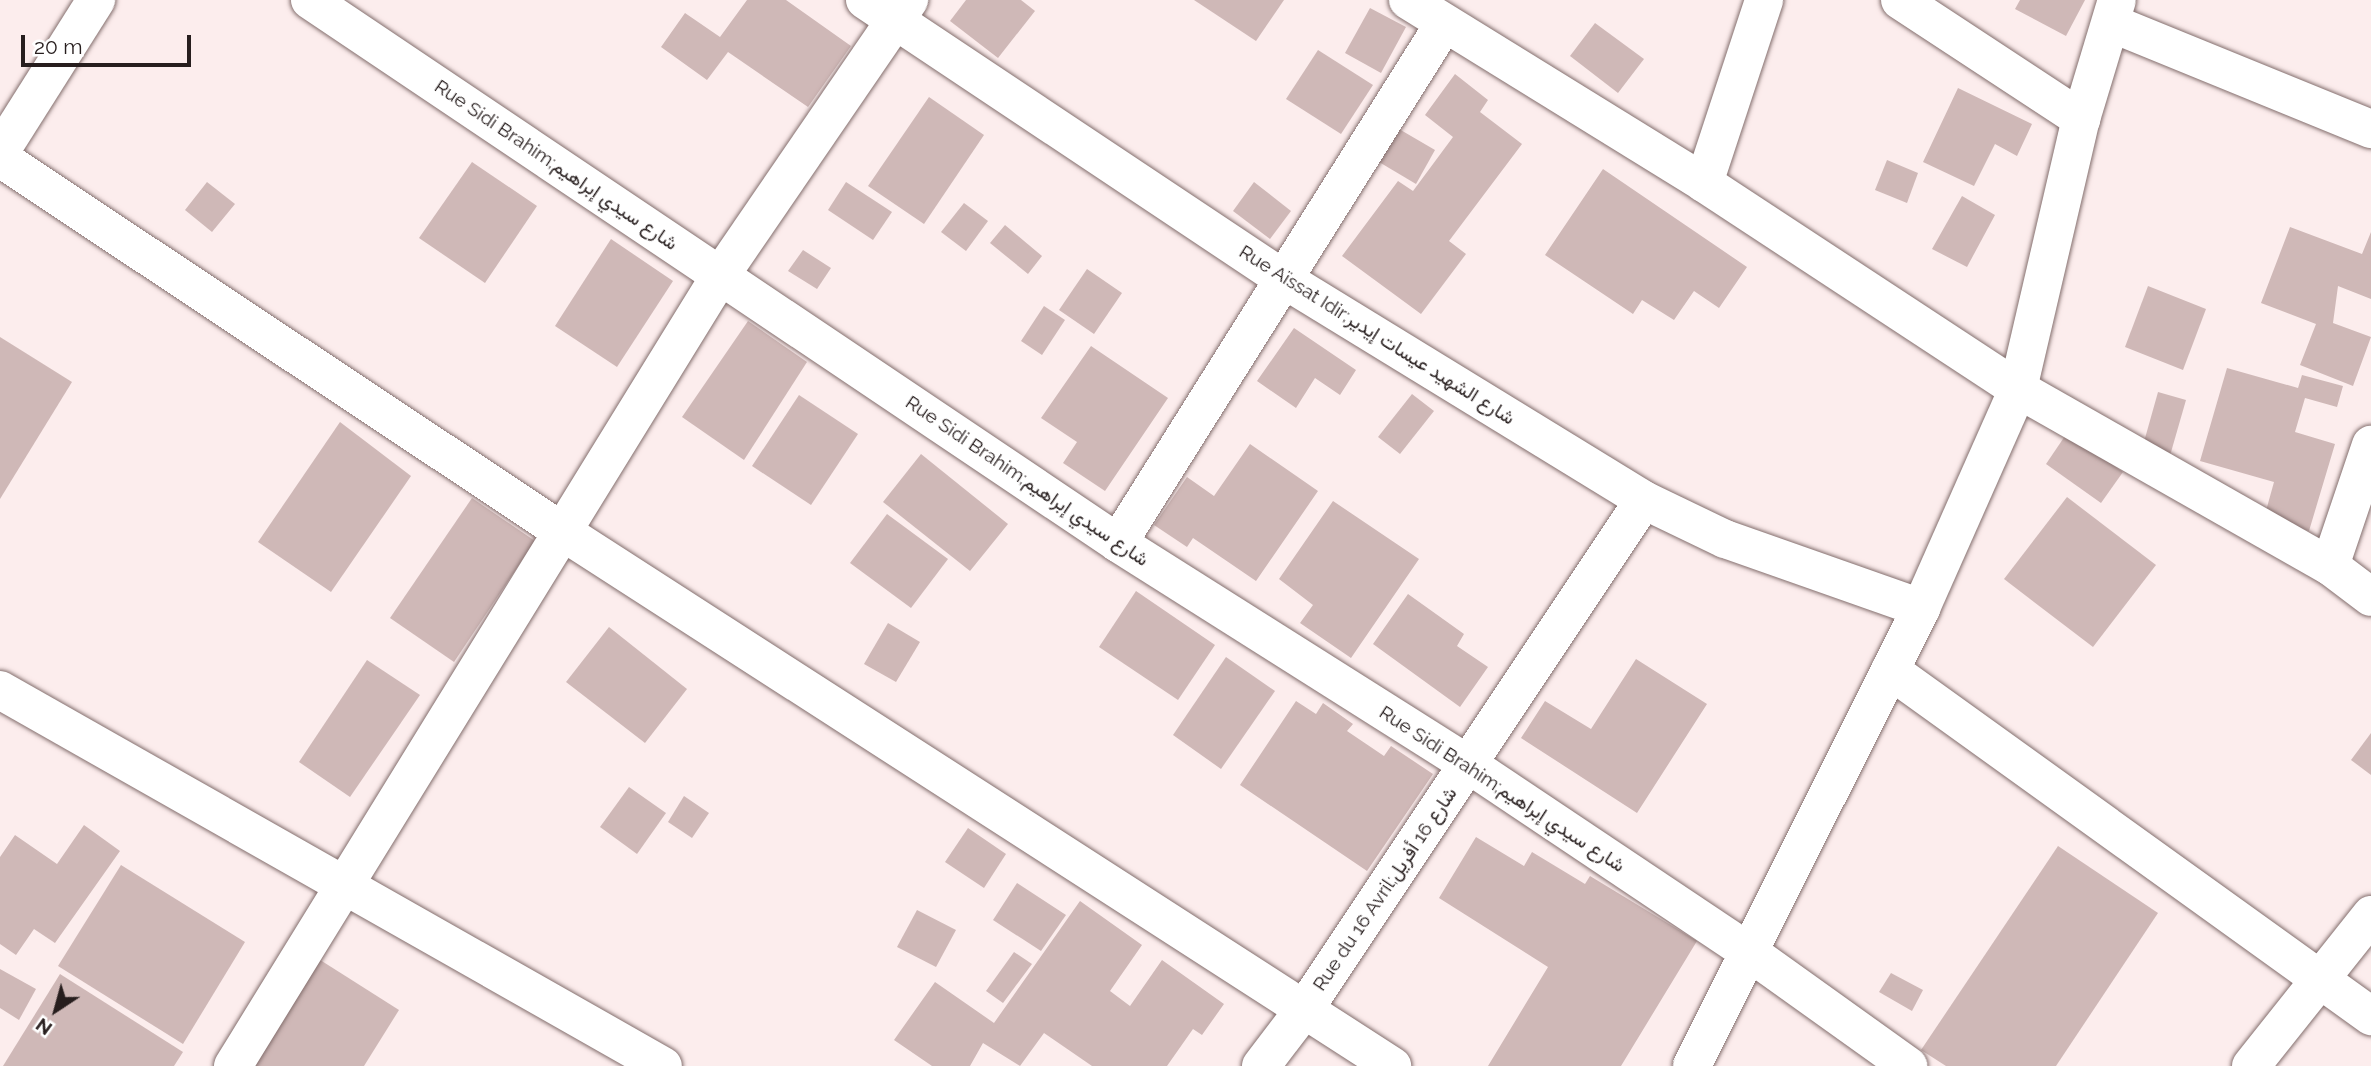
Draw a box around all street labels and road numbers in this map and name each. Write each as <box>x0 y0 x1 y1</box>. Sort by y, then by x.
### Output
street label: Rue Sidi Brahim;شارع سيدي إبراهيم <box>430 75 682 255</box>
street label: Rue Aïssat Idir;شارع الشهيد عيسات إيدير <box>1235 240 1519 430</box>
street label: Rue Sidi Brahim;شارع سيدي إبراهيم <box>901 391 1153 571</box>
street label: Rue Sidi Brahim;شارع سيدي إبراهيم <box>1375 701 1629 877</box>
street label: Rue du 16 Avril;شارع 16 أفريل <box>1308 783 1462 995</box>

